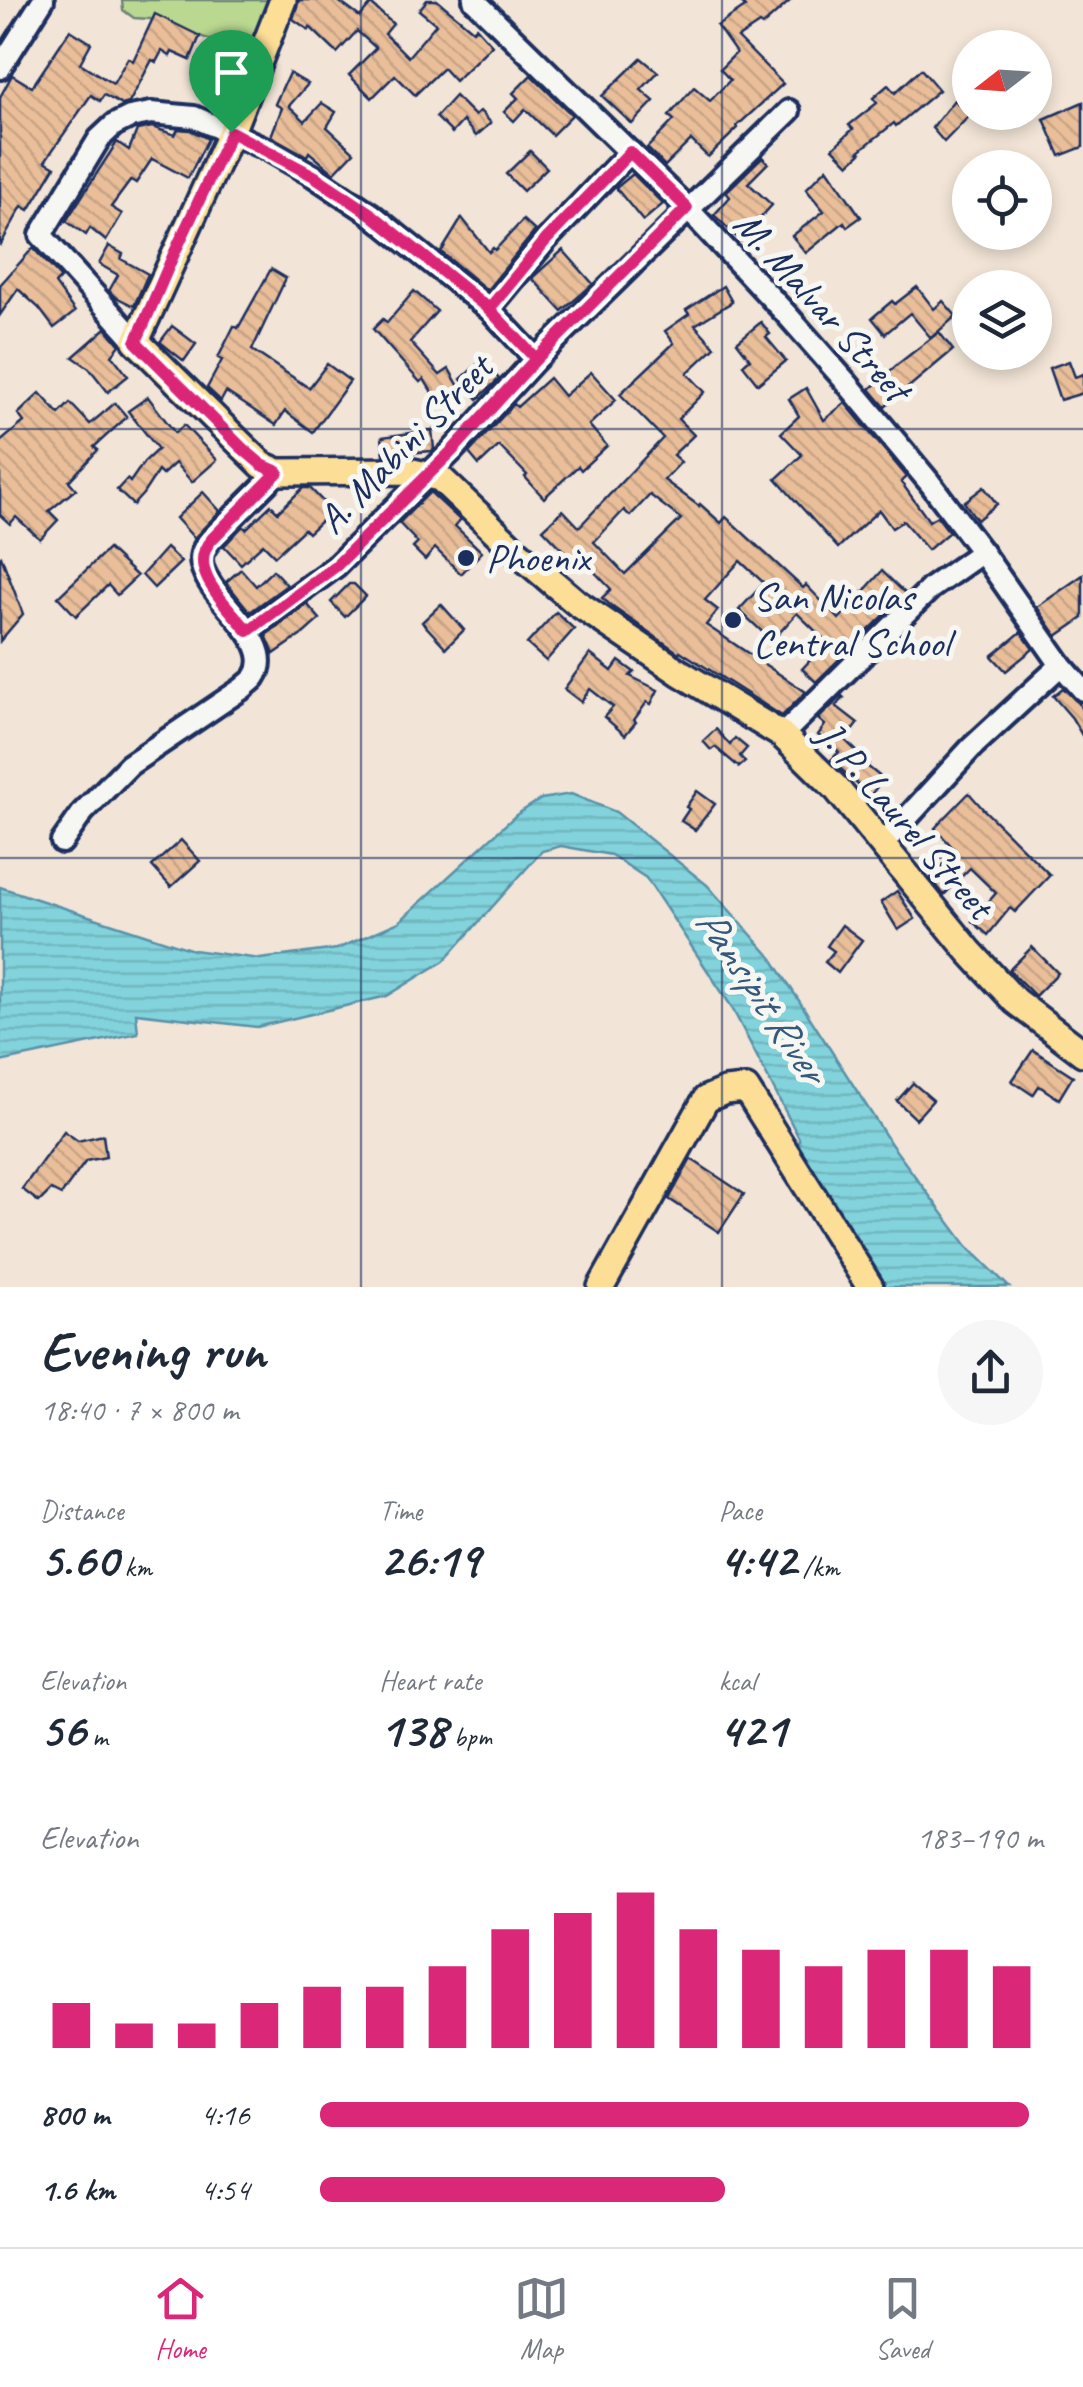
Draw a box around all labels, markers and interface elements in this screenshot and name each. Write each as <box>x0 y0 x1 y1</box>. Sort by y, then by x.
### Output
pin <box>189 30 274 133</box>
north arrow <box>952 30 1052 130</box>
map controls <box>952 30 1052 370</box>
icon: arrive <box>204 45 259 100</box>
button: locate <box>952 150 1052 250</box>
street label: M. Malvar Street <box>723 200 925 416</box>
button: layers <box>952 270 1052 370</box>
street label: A. Mabini Street <box>307 341 506 544</box>
place label: Phoenix <box>486 533 593 583</box>
marker: Phoenix <box>455 547 477 569</box>
place label: San Nicolas Central School <box>753 572 957 668</box>
marker: San Nicolas Central School <box>722 609 744 631</box>
street label: J. P. Laurel Street <box>804 709 1007 932</box>
water label: Pansipit River <box>684 898 842 1098</box>
text: Evening run <box>40 1316 265 1386</box>
button: share <box>938 1320 1043 1425</box>
text: 18:40 · 7 × 800 m <box>40 1389 238 1430</box>
text: Distance <box>40 1493 124 1528</box>
text: Time <box>379 1493 422 1528</box>
text: Pace <box>719 1493 762 1528</box>
text: 5.60 <box>40 1528 118 1591</box>
text: 26:19 <box>379 1528 480 1591</box>
text: 4:42 <box>719 1528 796 1591</box>
text: km <box>118 1549 152 1584</box>
text: /km <box>796 1549 839 1584</box>
text: Elevation <box>40 1663 126 1698</box>
text: Heart rate <box>379 1663 481 1698</box>
text: kcal <box>719 1663 756 1698</box>
text: 56 <box>40 1698 85 1761</box>
text: 138 <box>379 1698 447 1761</box>
text: 421 <box>719 1698 786 1761</box>
text: m <box>85 1719 108 1754</box>
text: bpm <box>447 1719 492 1754</box>
text: Elevation <box>40 1817 138 1858</box>
text: 183–190 m <box>917 1817 1043 1858</box>
text: 800 m <box>40 2094 109 2135</box>
text: 4:16 <box>200 2094 250 2135</box>
text: 1.6 km <box>40 2169 115 2210</box>
text: 4:54 <box>200 2169 250 2210</box>
tab: Home <box>153 2271 208 2366</box>
tab: Map <box>514 2271 569 2366</box>
tab: Saved <box>875 2271 930 2366</box>

